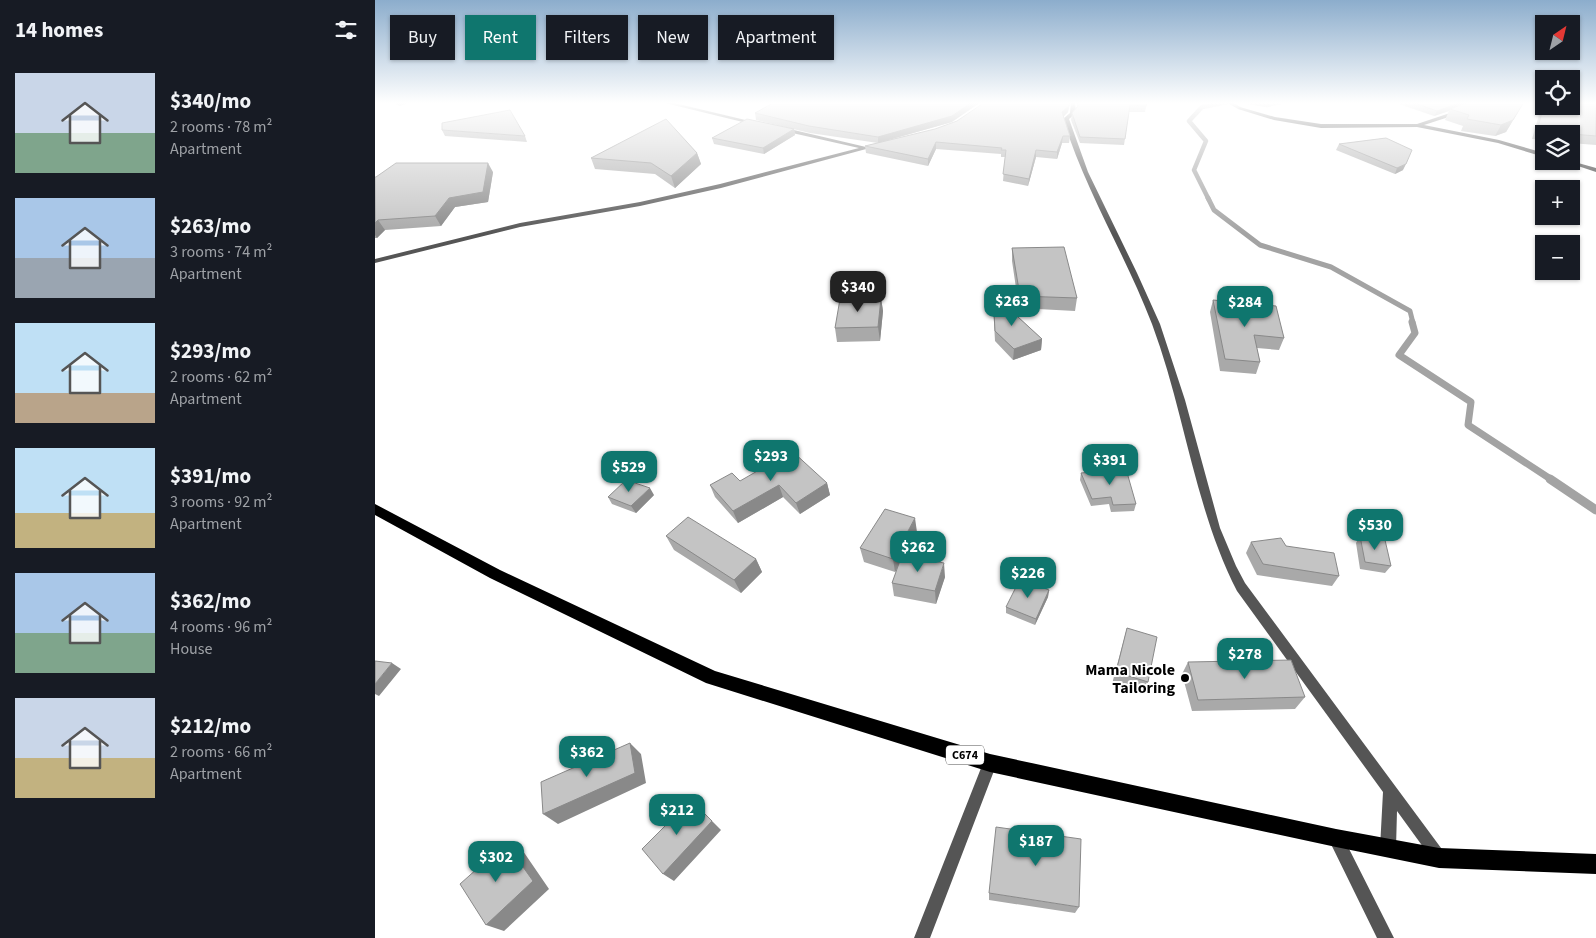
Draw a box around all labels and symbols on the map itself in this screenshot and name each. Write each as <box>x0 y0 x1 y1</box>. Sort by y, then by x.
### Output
north arrow <box>1535 15 1580 60</box>
pin: $340 <box>828 270 888 313</box>
pin: $263 <box>982 284 1042 327</box>
pin: $284 <box>1215 286 1275 328</box>
pin: $293 <box>741 440 801 482</box>
pin: $391 <box>1080 444 1140 486</box>
pin: $529 <box>599 450 659 493</box>
pin: $530 <box>1345 508 1405 551</box>
pin: $262 <box>888 530 948 573</box>
pin: $226 <box>998 556 1058 599</box>
pin: $278 <box>1215 638 1275 680</box>
place label: Mama Nicole Tailoring <box>1085 659 1175 699</box>
marker: Mama Nicole Tailoring <box>1179 672 1191 684</box>
pin: $362 <box>557 736 617 778</box>
road number: C674 <box>946 746 984 764</box>
pin: $212 <box>647 794 707 836</box>
pin: $187 <box>1006 824 1066 867</box>
pin: $302 <box>466 840 526 883</box>

